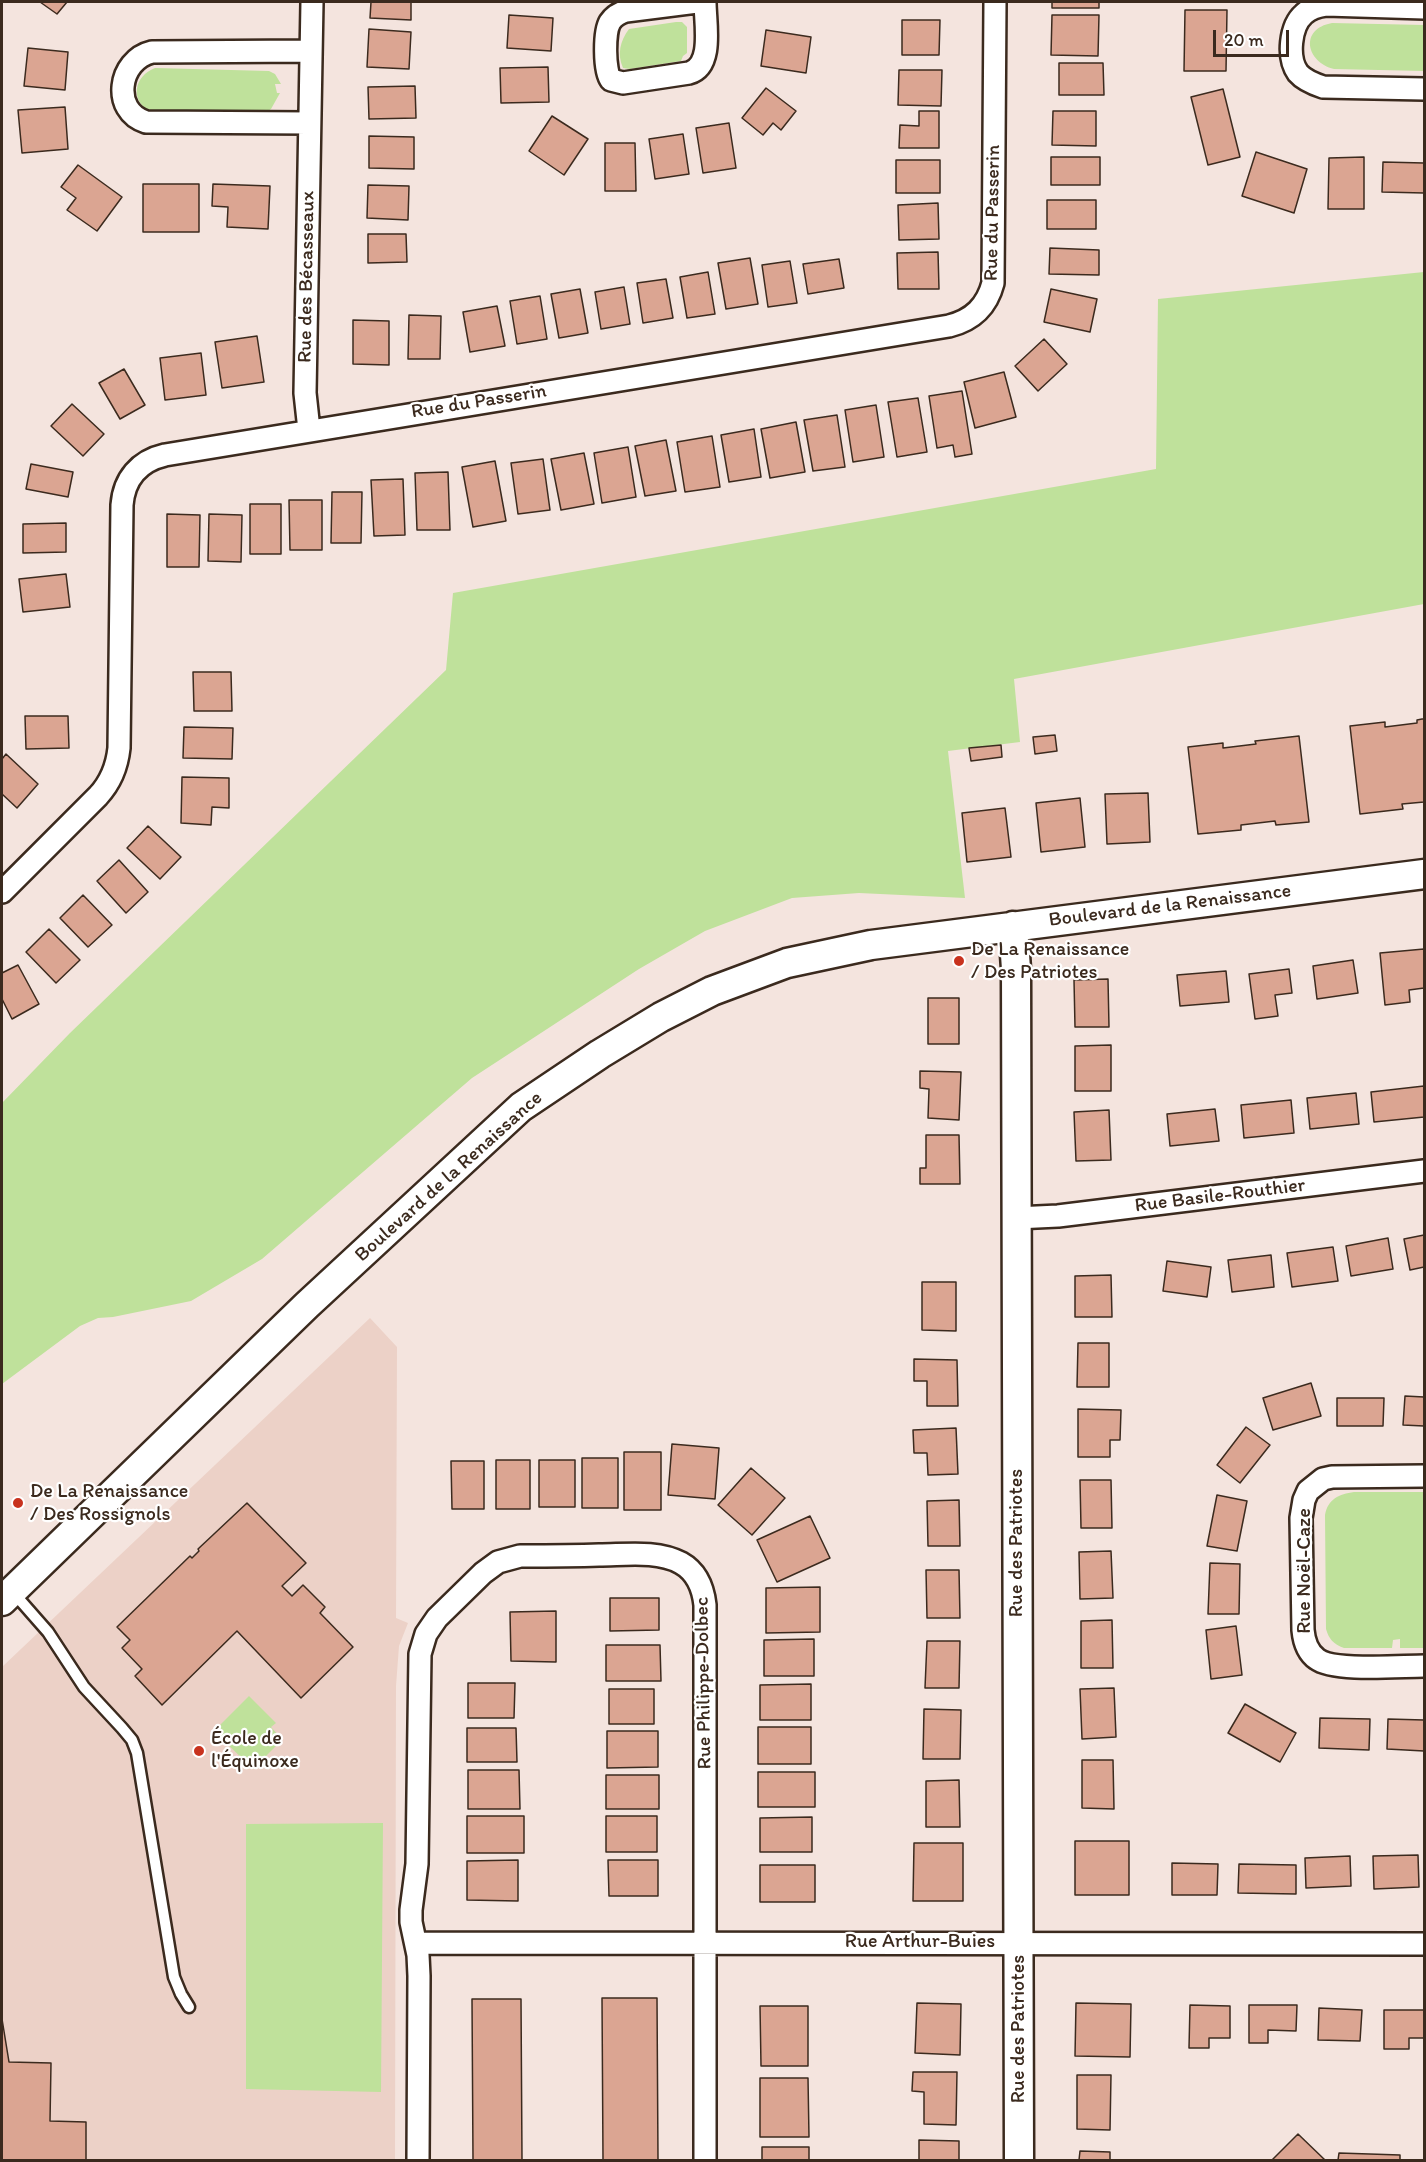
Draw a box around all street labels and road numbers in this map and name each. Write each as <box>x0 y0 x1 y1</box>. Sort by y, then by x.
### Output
street label: Rue du Passerin <box>980 145 1006 281</box>
street label: Rue des Bécasseaux <box>294 191 320 363</box>
street label: Rue du Passerin <box>410 379 548 425</box>
street label: Boulevard de la Renaissance <box>1047 879 1293 933</box>
street label: Boulevard de la Renaissance <box>350 1086 548 1268</box>
street label: Rue Basile-Routhier <box>1133 1174 1307 1218</box>
street label: Rue des Patriotes <box>1005 1469 1029 1617</box>
street label: Rue Noël-Caze <box>1293 1508 1317 1634</box>
street label: Rue Philippe-Dolbec <box>690 1597 718 1769</box>
street label: Rue Arthur-Buies <box>845 1930 995 1954</box>
street label: Rue des Patriotes <box>1007 1955 1031 2103</box>

